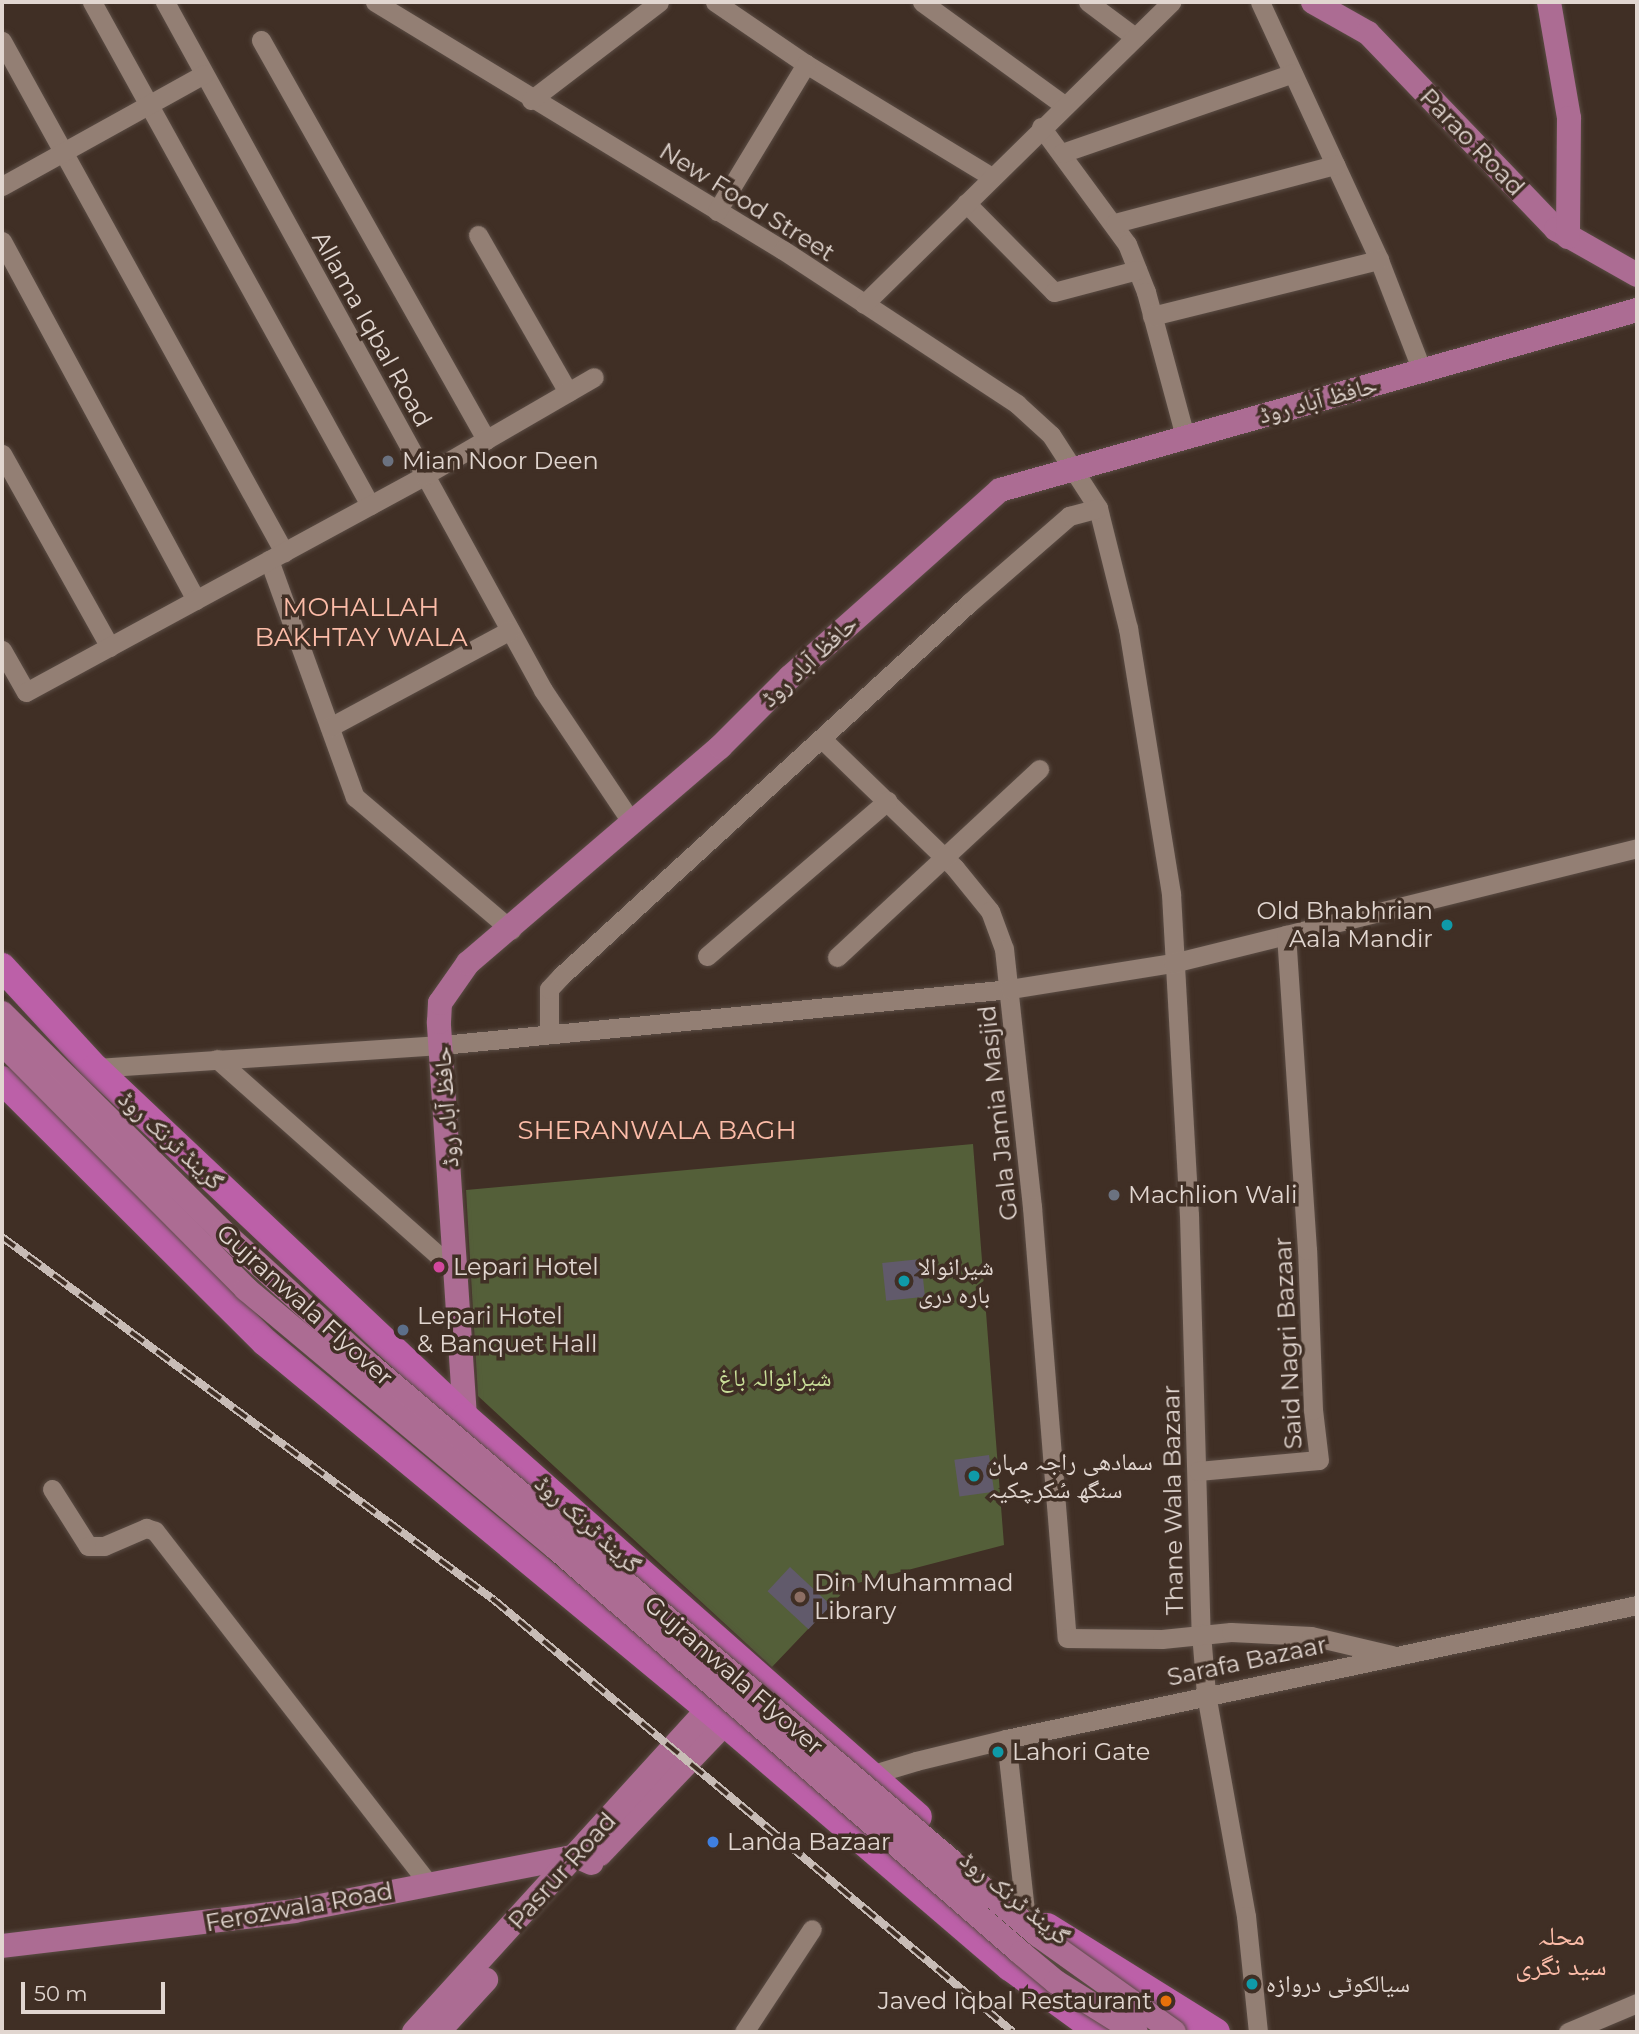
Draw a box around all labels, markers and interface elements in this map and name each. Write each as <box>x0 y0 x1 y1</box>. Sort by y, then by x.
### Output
street label: Parao Road <box>1414 82 1530 202</box>
street label: New Food Street <box>654 136 840 268</box>
street label: Allama Iqbal Road <box>306 226 438 432</box>
street label: حافظ آباد روڈ <box>1256 370 1380 430</box>
place label: Mian Noor Deen <box>402 447 599 475</box>
marker: Mian Noor Deen <box>380 453 396 469</box>
district label: MOHALLAH BAKHTAY WALA <box>244 592 478 654</box>
street label: حافظ آباد روڈ <box>755 609 863 713</box>
place label: Old Bhabhrian Aala Mandir <box>1257 897 1433 953</box>
marker: Old Bhabhrian Aala Mandir <box>1439 917 1455 933</box>
street label: Gala Jamia Masjid <box>972 1004 1024 1222</box>
street label: حافظ آباد روڈ <box>427 1045 465 1169</box>
street label: گرینڈ ٹرنک روڈ <box>113 1084 229 1196</box>
district label: SHERANWALA BAGH <box>504 1115 810 1147</box>
place label: Machlion Wali <box>1128 1181 1298 1209</box>
marker: Machlion Wali <box>1106 1187 1122 1203</box>
street label: Gujranwala Flyover <box>211 1218 399 1392</box>
street label: Said Nagri Bazaar <box>1268 1236 1308 1450</box>
place label: Lepari Hotel <box>453 1253 599 1281</box>
place label: شیرانوالا بارہ دری <box>918 1253 994 1309</box>
marker: Lepari Hotel <box>431 1259 447 1275</box>
marker: شیرانوالا بارہ دری <box>896 1273 912 1289</box>
place label: Lepari Hotel & Banquet Hall <box>417 1302 597 1358</box>
marker: Lepari Hotel & Banquet Hall <box>395 1322 411 1338</box>
park label: شیرانوالہ باغ <box>718 1364 832 1392</box>
street label: Thane Wala Bazaar <box>1157 1385 1189 1615</box>
place label: سمادھی راجہ مہان سنگھ سُکرچکیہ <box>988 1448 1153 1504</box>
marker: سمادھی راجہ مہان سنگھ سُکرچکیہ <box>966 1468 982 1484</box>
street label: گرینڈ ٹرنک روڈ <box>529 1469 647 1579</box>
place label: Din Muhammad Library <box>814 1569 1014 1625</box>
marker: Din Muhammad Library <box>792 1589 808 1605</box>
street label: Gujranwala Flyover <box>639 1590 829 1760</box>
street label: Sarafa Bazaar <box>1165 1630 1329 1692</box>
place label: Lahori Gate <box>1012 1738 1150 1766</box>
marker: Lahori Gate <box>990 1744 1006 1760</box>
street label: Pasrur Road <box>502 1807 622 1935</box>
place label: Landa Bazaar <box>727 1828 891 1856</box>
marker: Landa Bazaar <box>705 1834 721 1850</box>
street label: گرینڈ ٹرنک روڈ <box>954 1845 1076 1951</box>
street label: Ferozwala Road <box>203 1876 395 1938</box>
district label: محلہ سید نگری <box>1515 1921 1607 1982</box>
scale bar <box>24 1968 168 2012</box>
place label: سیالکوٹی دروازہ <box>1266 1970 1410 1998</box>
marker: سیالکوٹی دروازہ <box>1244 1976 1260 1992</box>
text: 50 m <box>34 1981 88 2006</box>
place label: Javed Iqbal Restaurant <box>878 1987 1152 2015</box>
marker: Javed Iqbal Restaurant <box>1158 1993 1174 2009</box>

